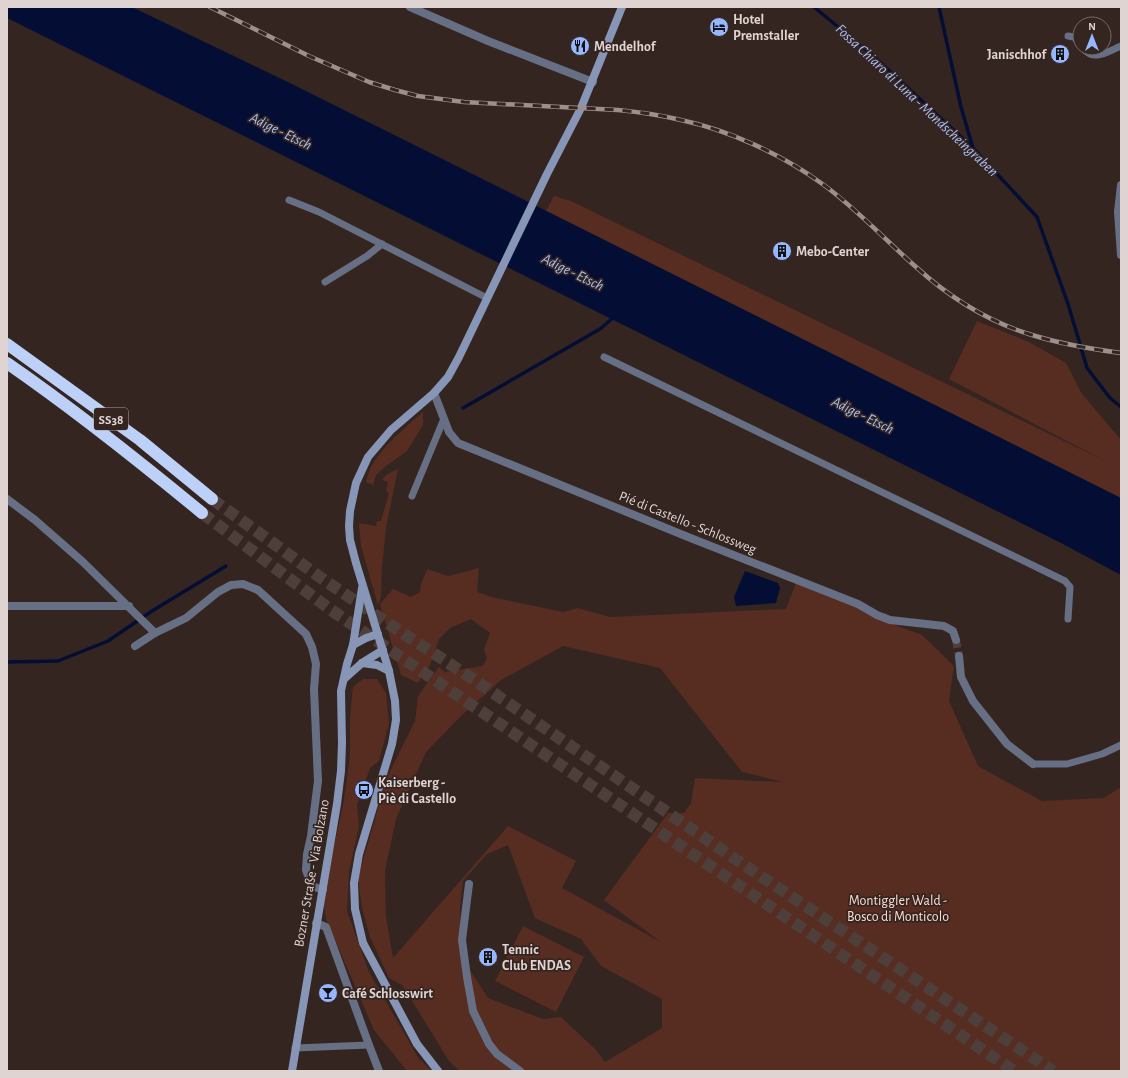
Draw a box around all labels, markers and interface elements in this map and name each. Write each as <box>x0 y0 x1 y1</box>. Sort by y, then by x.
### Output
place label: Hotel Premstaller <box>733 13 799 43</box>
hotel icon: Hotel Premstaller <box>708 16 730 38</box>
north arrow <box>1072 16 1112 56</box>
water label: Fossa Chiaro di Luna - Mondscheingraben <box>833 21 1001 179</box>
text: N <box>1088 21 1096 32</box>
restaurant icon: Mendelhof <box>569 35 591 57</box>
place label: Mendelhof <box>594 40 657 54</box>
building icon: Janischhof <box>1049 43 1071 65</box>
place label: Janischhof <box>987 48 1047 62</box>
water label: Adige - Etsch <box>246 110 314 153</box>
building icon: Mebo-Center <box>771 240 793 262</box>
place label: Mebo-Center <box>796 245 869 259</box>
water label: Adige - Etsch <box>538 251 606 294</box>
water label: Adige - Etsch <box>828 394 896 437</box>
road number: SS38 <box>94 408 128 430</box>
street label: Pié di Castello - Schlossweg <box>617 489 758 557</box>
place label: Kaiserberg - Piè di Castello <box>378 776 456 806</box>
bus stop icon: Kaiserberg - Piè di Castello <box>353 779 375 801</box>
street label: Bozner Straße - Via Bolzano <box>292 798 332 948</box>
park label: Montiggler Wald - Bosco di Monticolo <box>847 894 949 924</box>
place label: Tennic Club ENDAS <box>502 943 571 973</box>
building icon: Tennic Club ENDAS <box>477 946 499 968</box>
bar icon: Café Schlosswirt <box>317 982 339 1004</box>
place label: Café Schlosswirt <box>342 987 433 1001</box>

